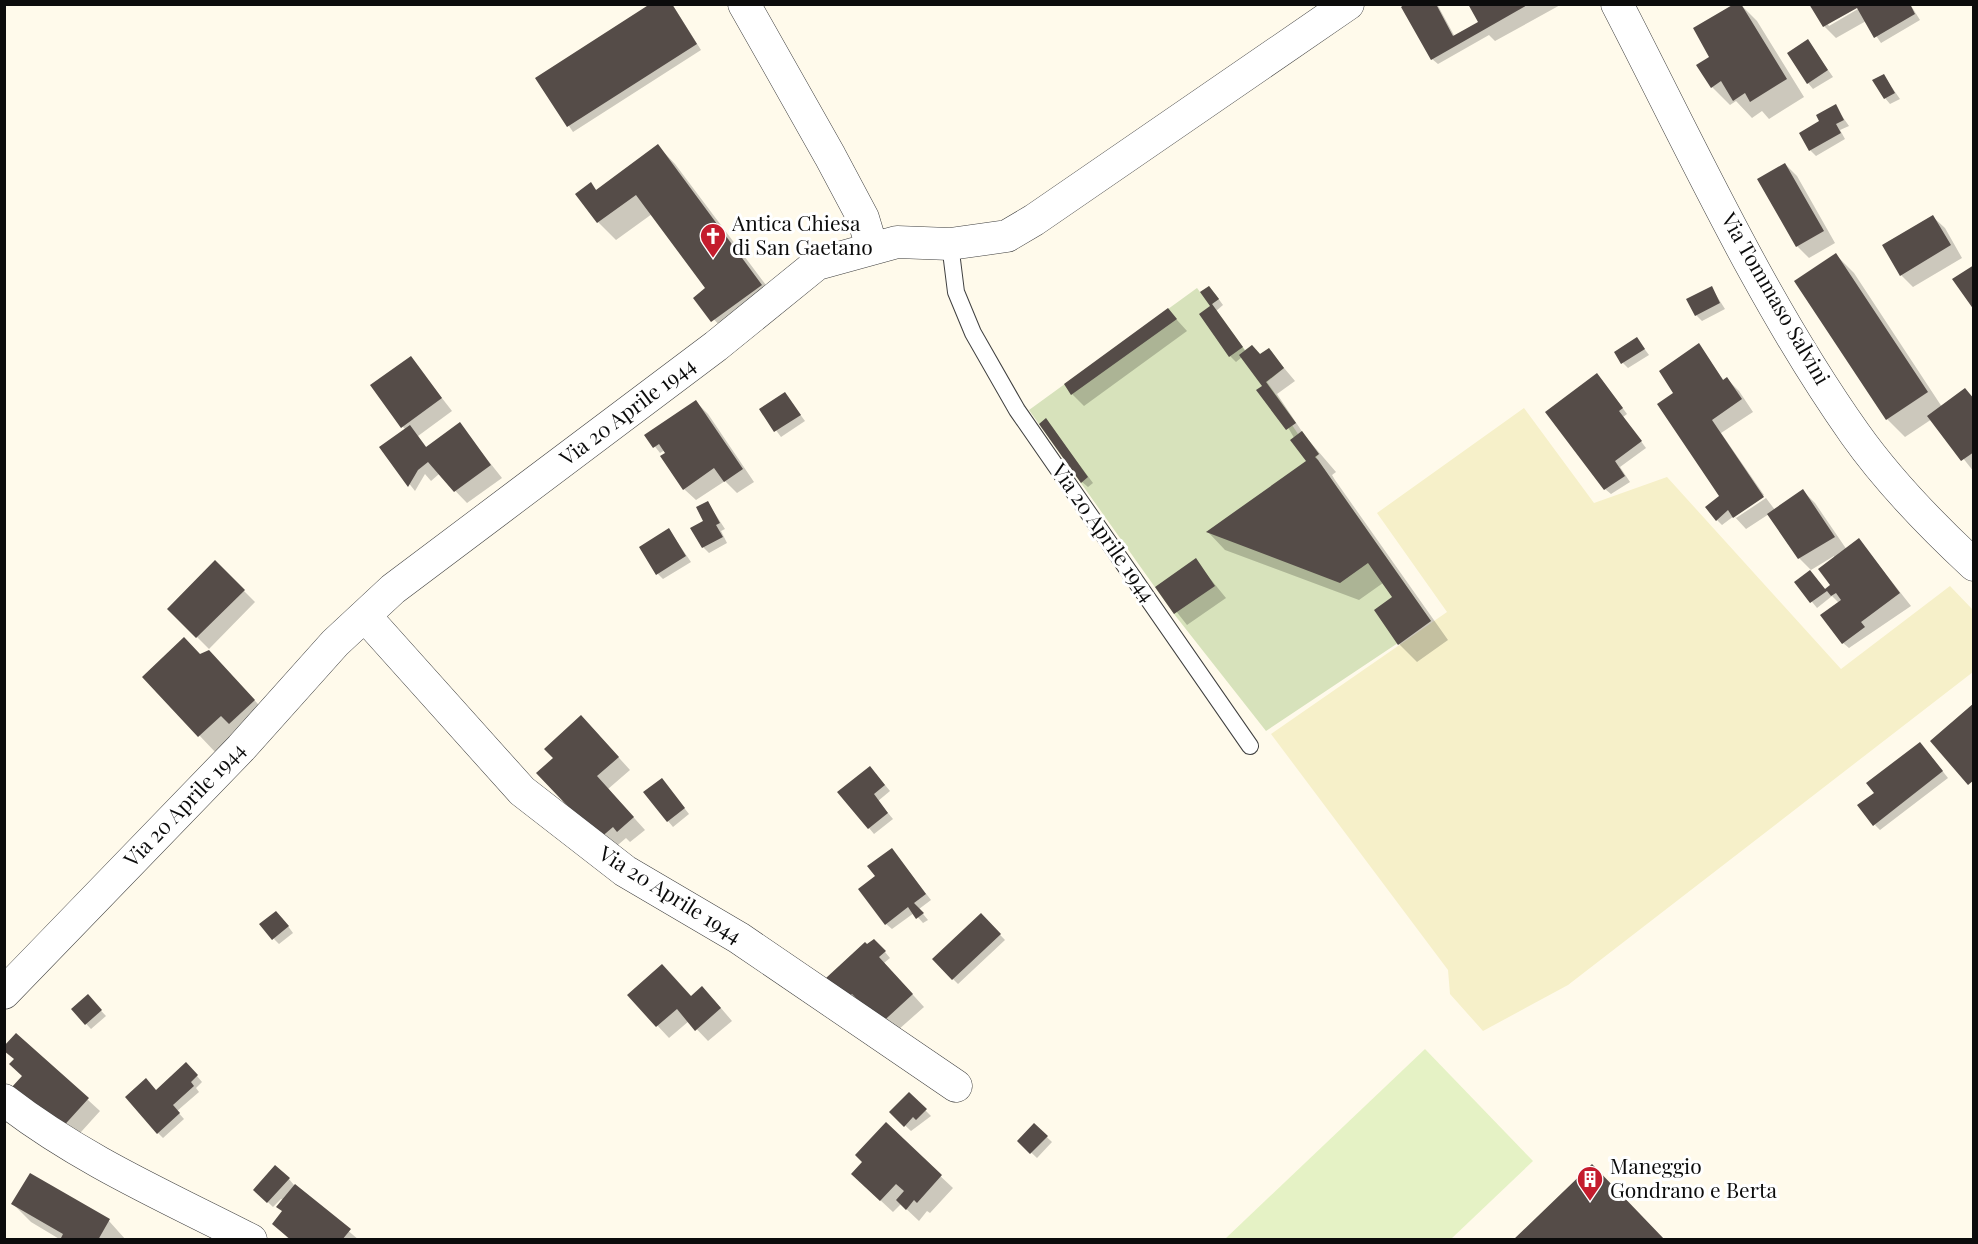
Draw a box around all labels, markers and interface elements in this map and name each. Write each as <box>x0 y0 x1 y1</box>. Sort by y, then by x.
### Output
street label: Via Tommaso Salvini <box>1716 206 1837 389</box>
place label: Antica Chiesa di San Gaetano <box>731 208 873 260</box>
church icon: Antica Chiesa di San Gaetano <box>698 221 728 259</box>
street label: Via 20 Aprile 1944 <box>552 350 700 471</box>
street label: Via 20 Aprile 1944 <box>1046 456 1163 607</box>
street label: Via 20 Aprile 1944 <box>116 735 250 873</box>
street label: Via 20 Aprile 1944 <box>594 838 748 948</box>
place label: Maneggio Gondrano e Berta <box>1610 1151 1777 1203</box>
building icon: Maneggio Gondrano e Berta <box>1575 1164 1605 1202</box>

